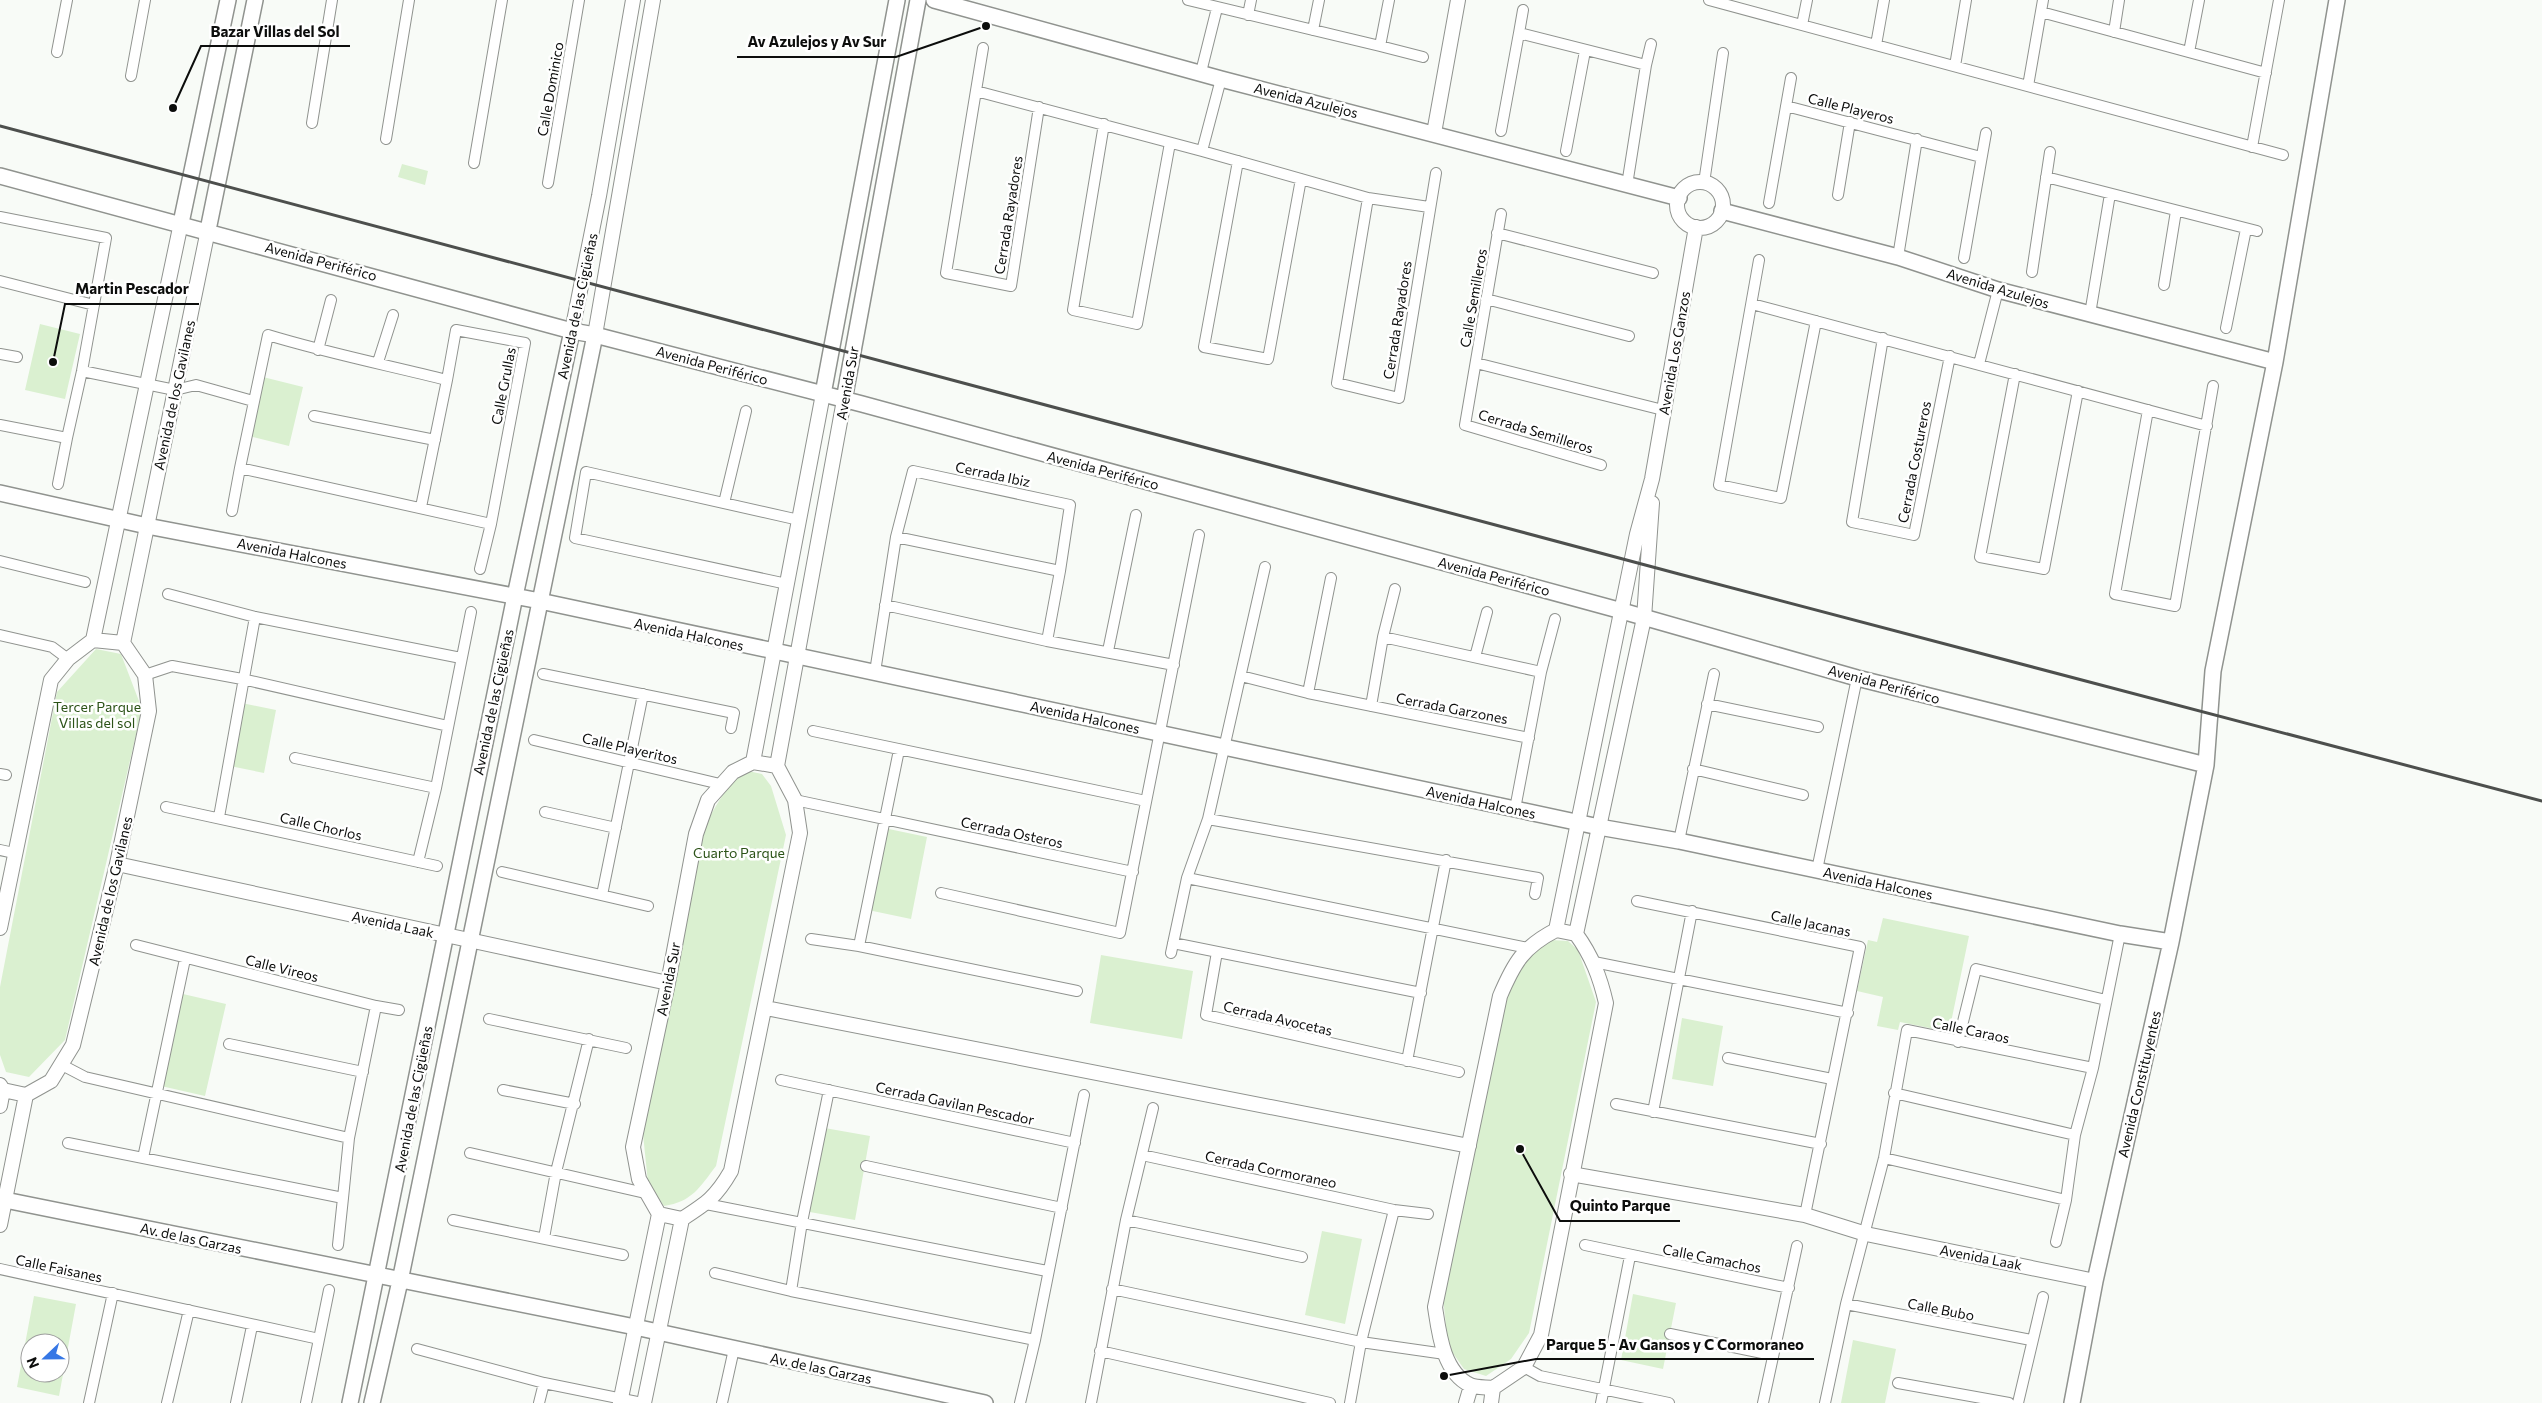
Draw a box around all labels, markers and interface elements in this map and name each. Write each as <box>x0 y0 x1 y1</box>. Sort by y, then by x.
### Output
callout: Bazar Villas del Sol <box>201 16 350 46</box>
text: Bazar Villas del Sol <box>211 22 339 40</box>
callout: Av Azulejos y Av Sur <box>737 27 896 57</box>
text: Av Azulejos y Av Sur <box>748 32 886 50</box>
street label: Calle Dominico <box>533 40 567 138</box>
street label: Avenida Azulejos <box>1252 79 1360 121</box>
street label: Calle Playeros <box>1806 89 1896 127</box>
street label: Cerrada Rayadores <box>990 154 1026 276</box>
street label: Avenida de las Cigüeñas <box>553 231 601 381</box>
street label: Avenida Periférico <box>263 238 379 284</box>
street label: Calle Semilleros <box>1456 247 1490 349</box>
street label: Cerrada Rayadores <box>1379 259 1415 381</box>
street label: Avenida Azulejos <box>1944 264 2052 312</box>
callout: Martin Pescador <box>65 274 199 304</box>
text: Martin Pescador <box>75 279 189 297</box>
street label: Avenida Los Ganzos <box>1655 290 1693 416</box>
street label: Avenida de los Gavilanes <box>150 318 198 472</box>
street label: Avenida Periférico <box>654 342 770 388</box>
street label: Avenida Sur <box>832 344 862 421</box>
street label: Calle Grullas <box>487 346 519 426</box>
street label: Cerrada Costureros <box>1894 400 1934 524</box>
street label: Cerrada Semilleros <box>1476 405 1596 457</box>
street label: Avenida Periférico <box>1045 447 1161 493</box>
street label: Cerrada Ibiz <box>954 458 1032 490</box>
street label: Avenida Halcones <box>236 534 348 572</box>
street label: Avenida Periférico <box>1436 553 1552 599</box>
street label: Avenida Halcones <box>633 614 745 654</box>
street label: Avenida de las Cigüeñas <box>469 627 517 777</box>
street label: Avenida Periférico <box>1826 661 1942 707</box>
street label: Cerrada Garzones <box>1395 689 1509 727</box>
street label: Avenida Halcones <box>1029 697 1141 737</box>
park label: Tercer Parque Villas del sol <box>53 698 141 731</box>
street label: Calle Playeritos <box>581 729 679 767</box>
street label: Avenida Halcones <box>1425 782 1537 822</box>
street label: Calle Chorlos <box>278 808 364 844</box>
street label: Cerrada Osteros <box>959 813 1065 851</box>
street label: Avenida de los Gavilanes <box>85 815 135 967</box>
park label: Cuarto Parque <box>693 844 785 861</box>
street label: Avenida Halcones <box>1822 863 1934 903</box>
street label: Calle Jacanas <box>1769 906 1853 940</box>
street label: Avenida Laak <box>350 907 436 941</box>
street label: Avenida Sur <box>653 940 684 1017</box>
street label: Calle Vireos <box>244 951 320 985</box>
street label: Cerrada Avocetas <box>1222 997 1334 1039</box>
street label: Avenida Constituyentes <box>2114 1009 2164 1159</box>
street label: Calle Caraos <box>1931 1014 2011 1046</box>
street label: Avenida de las Cigüeñas <box>390 1024 436 1174</box>
street label: Cerrada Gavilan Pescador <box>874 1078 1036 1128</box>
street label: Cerrada Cormoraneo <box>1204 1147 1338 1191</box>
callout: Quinto Parque <box>1560 1191 1680 1221</box>
text: Quinto Parque <box>1570 1196 1670 1214</box>
street label: Av. de las Garzas <box>139 1219 243 1257</box>
street label: Calle Camachos <box>1661 1240 1763 1276</box>
street label: Avenida Laak <box>1938 1241 2024 1273</box>
street label: Calle Faisanes <box>14 1251 104 1285</box>
street label: Calle Bubo <box>1906 1294 1976 1324</box>
callout: Parque 5 - Av Gansos y C Cormoraneo <box>1536 1329 1814 1359</box>
north arrow <box>20 1333 70 1383</box>
text: Parque 5 - Av Gansos y C Cormoraneo <box>1546 1335 1804 1353</box>
street label: Av. de las Garzas <box>769 1349 873 1387</box>
text: N <box>23 1355 42 1371</box>

